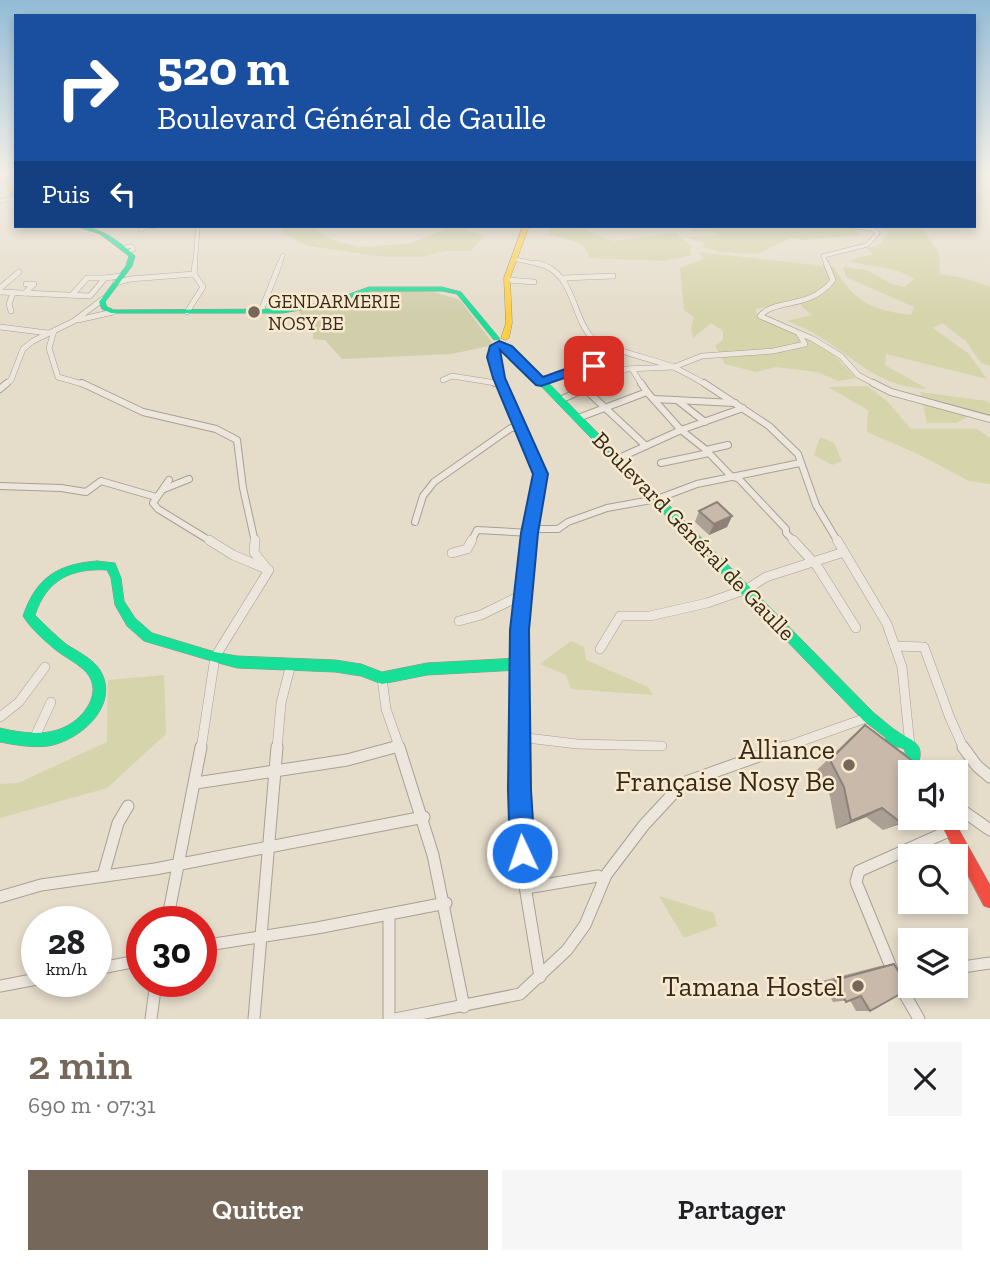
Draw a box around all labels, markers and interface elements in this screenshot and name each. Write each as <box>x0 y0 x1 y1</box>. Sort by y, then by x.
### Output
text: 520 m <box>157 39 289 98</box>
icon: right <box>42 42 133 133</box>
text: Boulevard Général de Gaulle <box>157 99 546 137</box>
icon: left <box>104 175 142 213</box>
text: Puis <box>42 178 90 210</box>
place label: GENDARMERIE NOSY BE <box>268 290 400 335</box>
marker: GENDARMERIE NOSY BE <box>246 304 262 320</box>
pin <box>564 336 624 396</box>
icon: arrive <box>575 347 613 385</box>
street label: Boulevard Général de Gaulle <box>587 426 801 646</box>
place label: Alliance Française Nosy Be <box>615 733 835 798</box>
marker: Alliance Française Nosy Be <box>841 757 857 773</box>
map controls <box>898 760 968 998</box>
button: sound <box>898 760 968 830</box>
position arrow <box>485 816 559 890</box>
button: search <box>898 844 968 914</box>
speed limit sign: 30 <box>126 906 217 997</box>
text: 28 <box>48 921 85 963</box>
button: layers <box>898 928 968 998</box>
text: km/h <box>46 958 87 980</box>
place label: Tamana Hostel <box>662 970 844 1003</box>
marker: Tamana Hostel <box>850 978 866 994</box>
text: 2 min <box>28 1039 132 1090</box>
button: close <box>888 1042 962 1116</box>
text: 690 m · 07:31 <box>28 1091 156 1119</box>
button: Quitter <box>28 1170 488 1250</box>
button: Partager <box>502 1170 962 1250</box>

